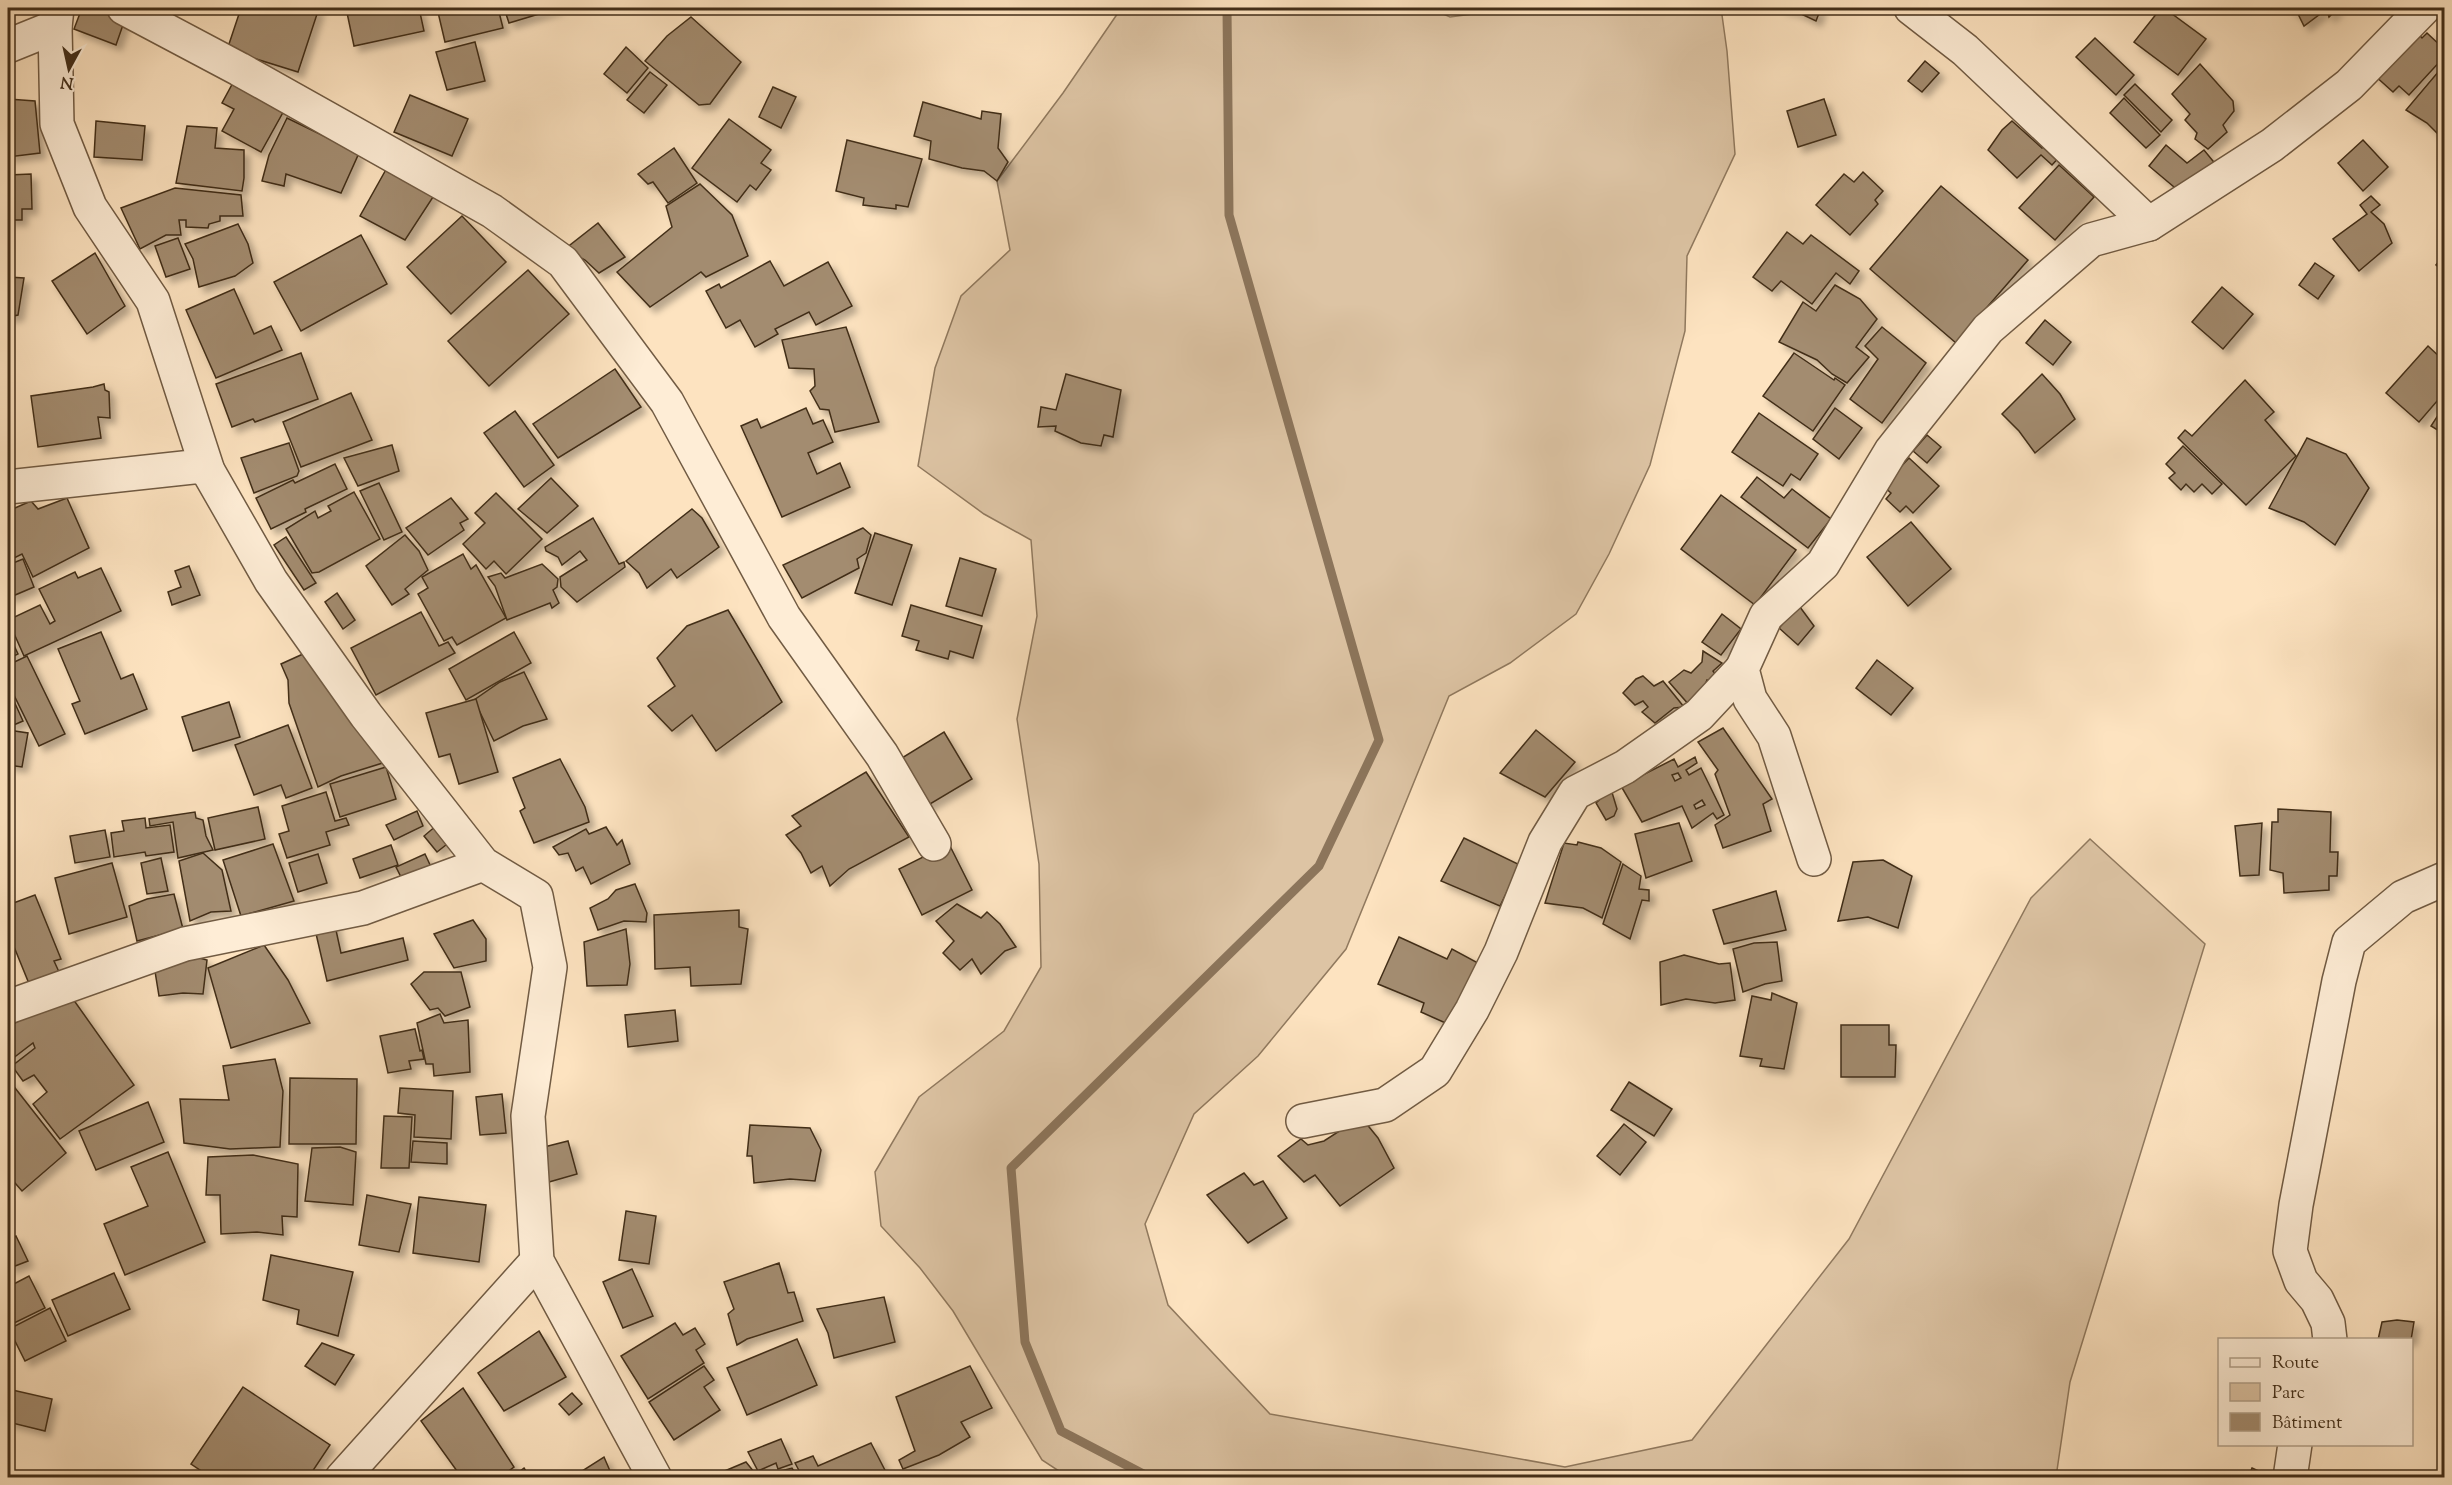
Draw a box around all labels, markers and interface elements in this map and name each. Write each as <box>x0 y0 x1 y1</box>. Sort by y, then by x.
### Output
north arrow <box>39 39 99 99</box>
text: N <box>59 69 75 94</box>
legend <box>2218 1338 2413 1446</box>
text: Route <box>2272 1351 2319 1377</box>
text: Parc <box>2272 1381 2305 1407</box>
text: Bâtiment <box>2272 1411 2342 1437</box>

